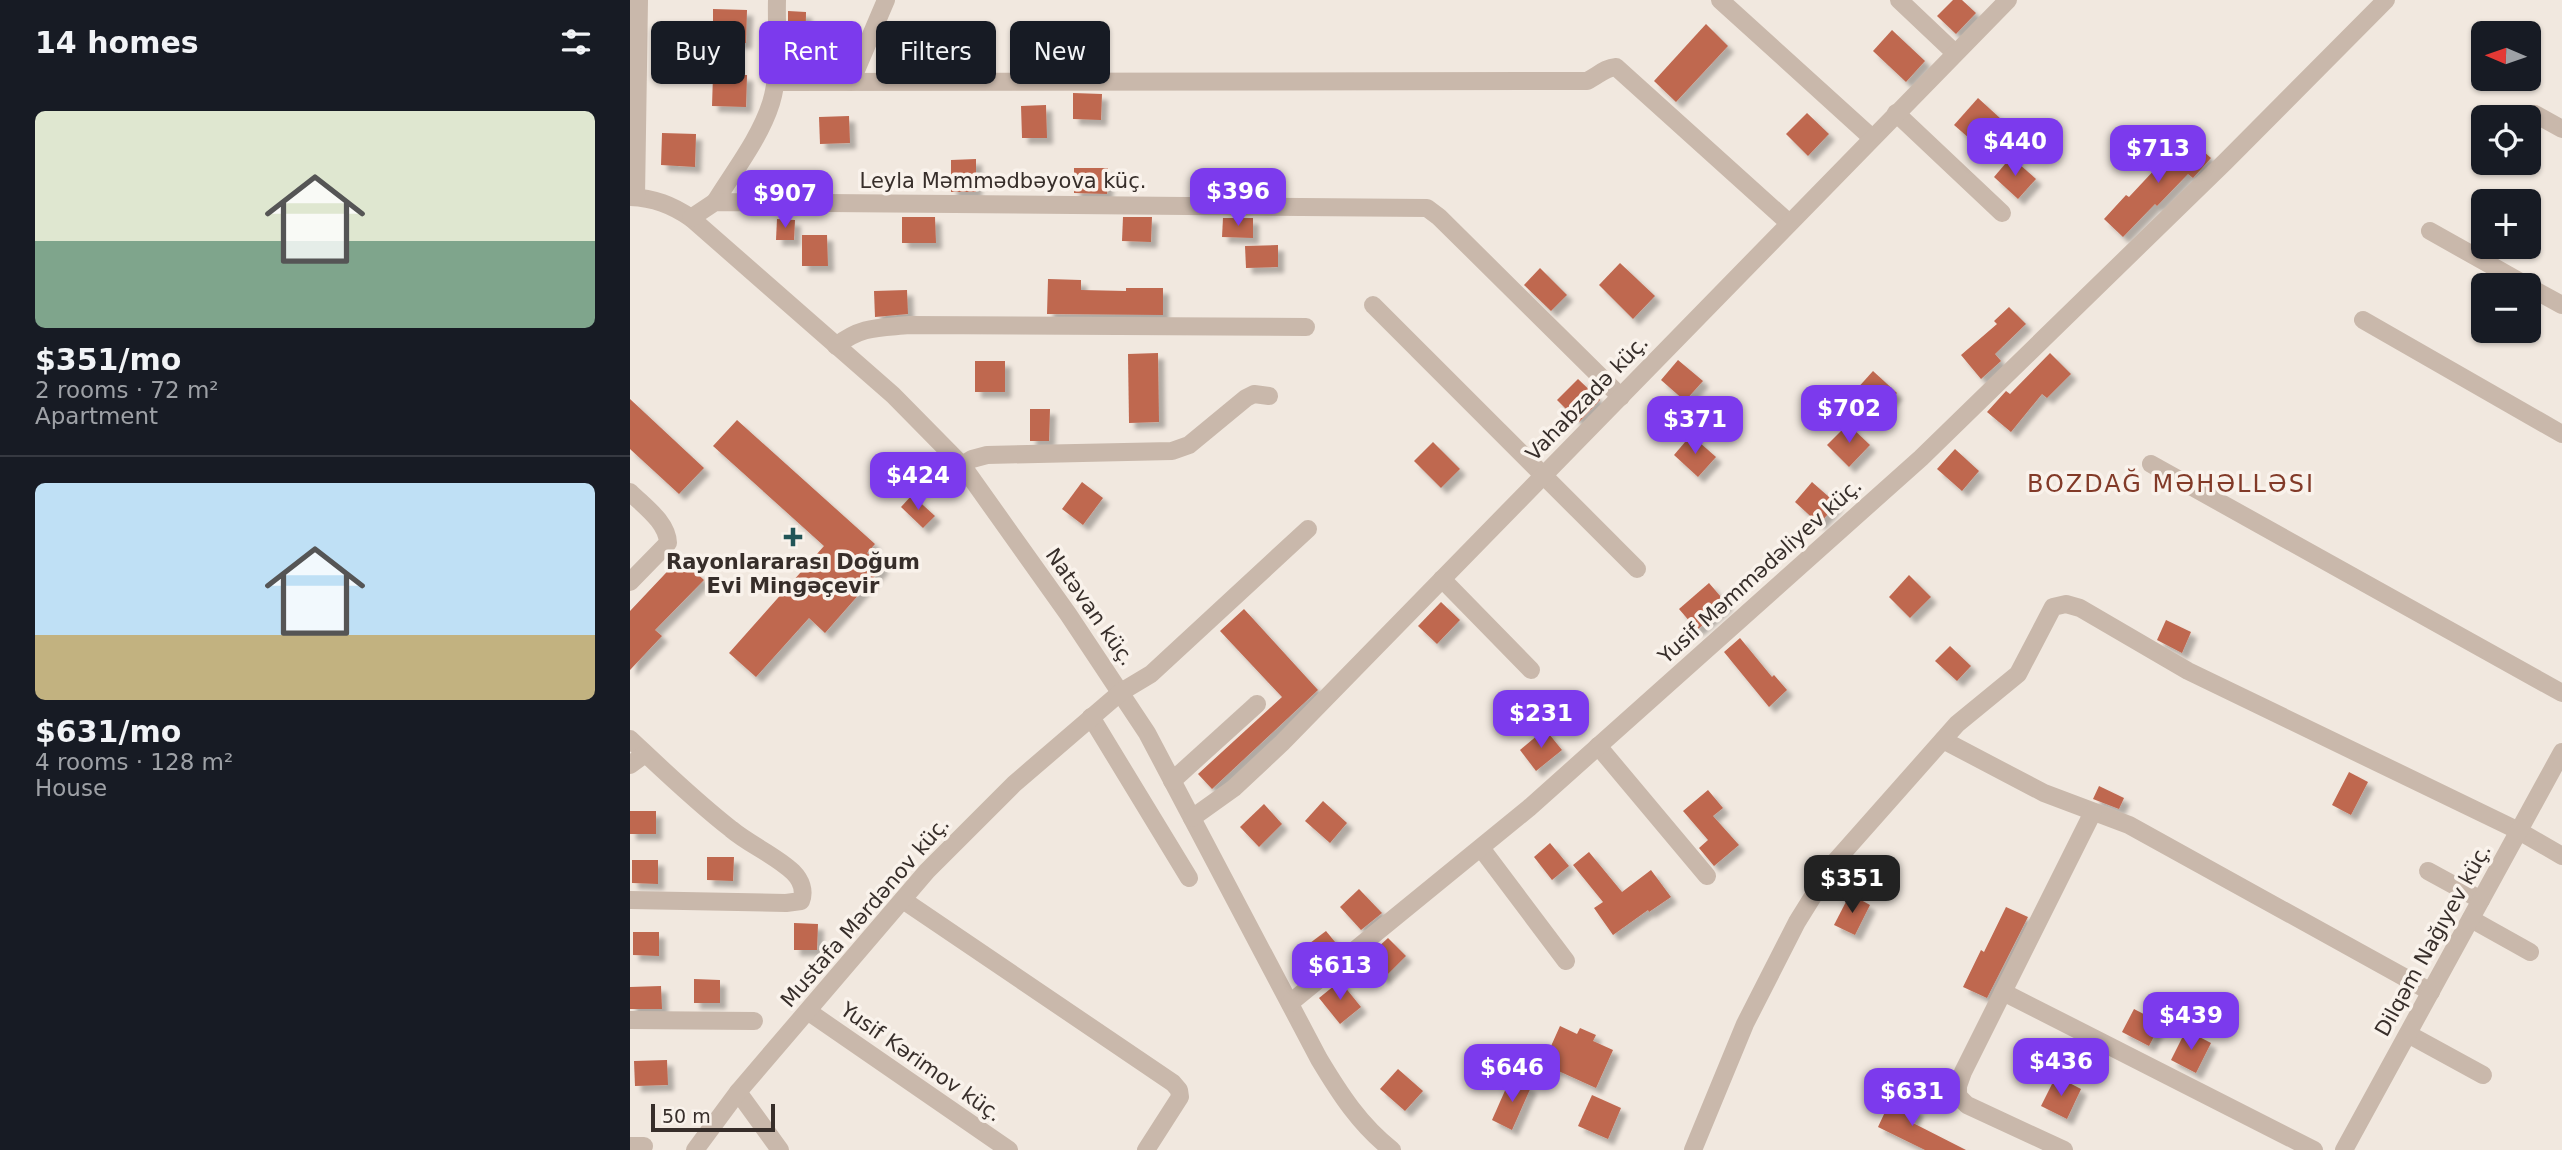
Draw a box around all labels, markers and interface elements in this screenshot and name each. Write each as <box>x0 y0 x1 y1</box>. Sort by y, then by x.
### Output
chip: Buy <box>651 21 745 84</box>
chip: Rent <box>759 21 862 84</box>
chip: Filters <box>876 21 996 84</box>
chip: New <box>1010 21 1110 84</box>
north arrow <box>2471 21 2541 91</box>
map controls <box>2471 21 2541 343</box>
icon: filters <box>557 23 595 61</box>
text: 14 homes <box>35 25 199 60</box>
button: locate <box>2471 105 2541 175</box>
pin: $440 <box>1974 118 2056 178</box>
pin: $713 <box>2117 125 2199 185</box>
text: $440 <box>1983 128 2047 154</box>
text: $713 <box>2126 135 2190 161</box>
icon: home <box>252 156 378 282</box>
pin: $396 <box>1197 168 1279 228</box>
street label: Leyla Məmmədbəyova küç. <box>860 169 1146 193</box>
pin: $907 <box>744 170 826 230</box>
text: $396 <box>1206 178 1270 204</box>
text: $907 <box>753 180 817 206</box>
button: + <box>2471 189 2541 259</box>
button: − <box>2471 273 2541 343</box>
street label: Vahabzadə küç. <box>1521 330 1653 466</box>
text: $351/mo <box>35 342 181 377</box>
text: 2 rooms · 72 m² <box>35 377 219 403</box>
pin: $702 <box>1808 386 1890 445</box>
text: $702 <box>1817 395 1881 421</box>
pin: $371 <box>1654 396 1736 456</box>
text: Apartment <box>35 403 158 429</box>
text: $371 <box>1663 406 1727 432</box>
pin: $424 <box>877 452 959 512</box>
text: $424 <box>886 462 950 488</box>
district label: BOZDAĞ MƏHƏLLƏSI <box>2027 468 2315 498</box>
street label: Yusif Məmmədəliyev küç. <box>1653 473 1866 669</box>
marker: Rayonlararası Doğum Evi Mingəçevir <box>783 527 803 547</box>
icon: home <box>252 528 378 654</box>
street label: Natəvan küç. <box>1041 544 1139 670</box>
place label: Rayonlararası Doğum Evi Mingəçevir <box>666 550 920 598</box>
pin: $231 <box>1500 690 1582 750</box>
text: $231 <box>1509 700 1573 726</box>
text: $631/mo <box>35 714 181 749</box>
text: 4 rooms · 128 m² <box>35 749 233 775</box>
text: House <box>35 775 107 801</box>
street label: Mustafa Mərdənov küç. <box>776 812 954 1012</box>
street label: Dilqəm Nağıyev küç. <box>2370 840 2496 1040</box>
pin: $351 <box>1811 856 1893 915</box>
text: $351 <box>1820 865 1884 891</box>
pin: $613 <box>1299 942 1381 1002</box>
text: $613 <box>1308 952 1372 978</box>
pin: $439 <box>2150 992 2232 1052</box>
street label: Yusif Kərimov küç. <box>835 997 1006 1127</box>
text: $439 <box>2159 1002 2223 1028</box>
pin: $436 <box>2020 1038 2102 1098</box>
pin: $646 <box>1471 1044 1553 1104</box>
text: $436 <box>2029 1048 2093 1074</box>
text: $646 <box>1480 1054 1544 1080</box>
pin: $631 <box>1871 1068 1953 1128</box>
text: $631 <box>1880 1078 1944 1104</box>
scale bar <box>651 1101 775 1133</box>
text: 50 m <box>662 1105 711 1127</box>

